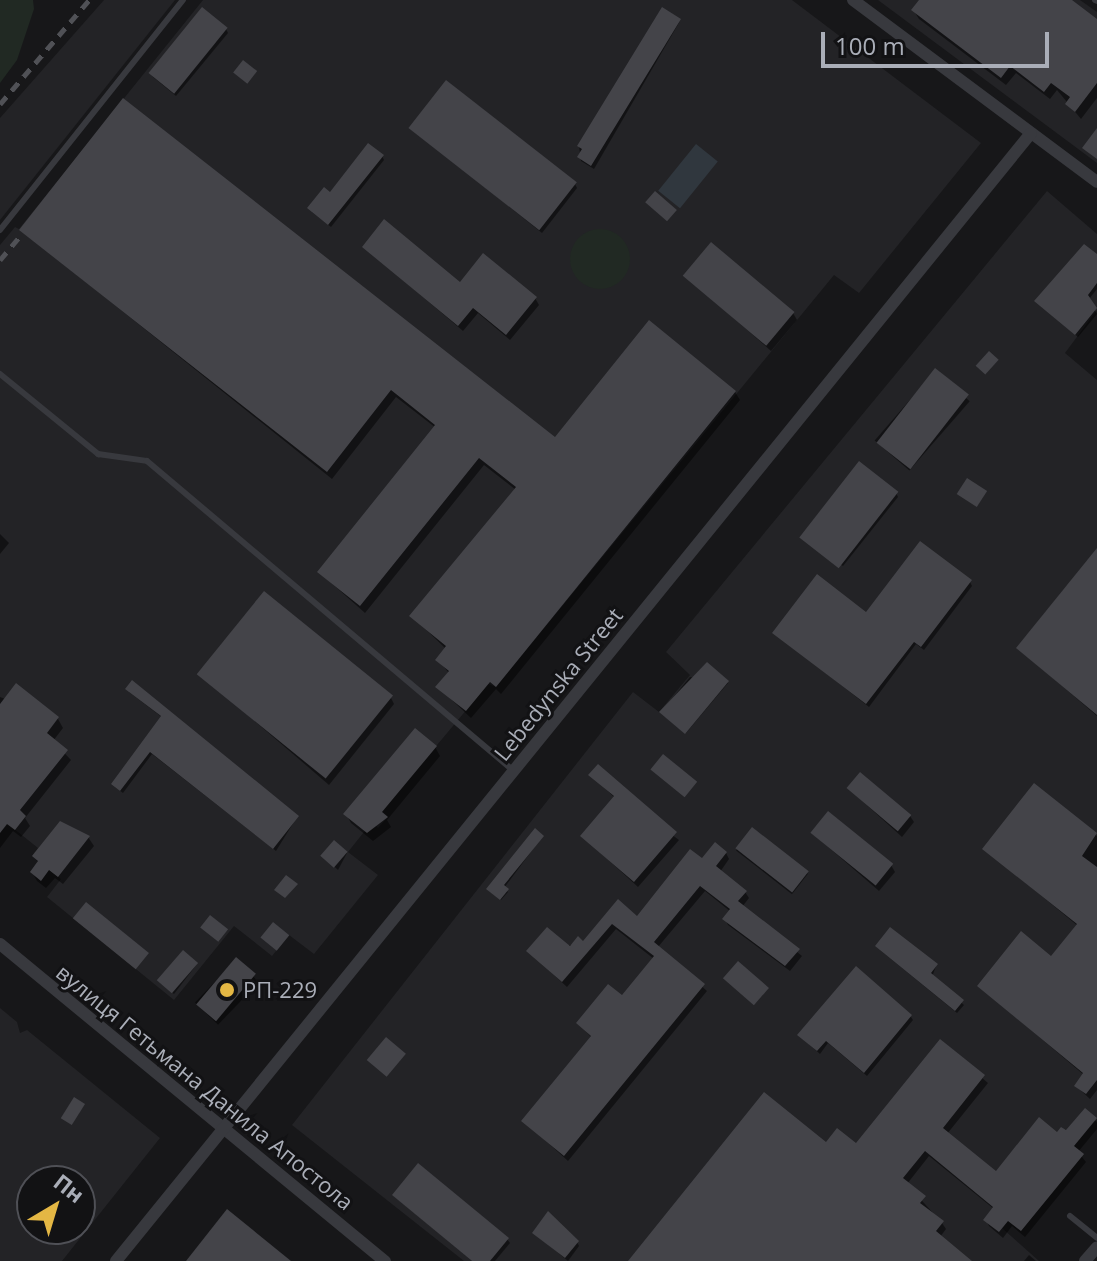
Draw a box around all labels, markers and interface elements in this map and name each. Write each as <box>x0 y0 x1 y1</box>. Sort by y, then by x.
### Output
scale bar <box>825 16 1053 66</box>
text: 100 m <box>835 29 905 62</box>
street label: Lebedynska Street <box>488 602 628 766</box>
street label: вулиця Гетьмана Данила Апостола <box>51 959 359 1215</box>
place label: РП-229 <box>243 977 317 1003</box>
marker: РП-229 <box>218 981 236 999</box>
north arrow <box>16 1165 96 1245</box>
text: Пн <box>48 1166 91 1209</box>

